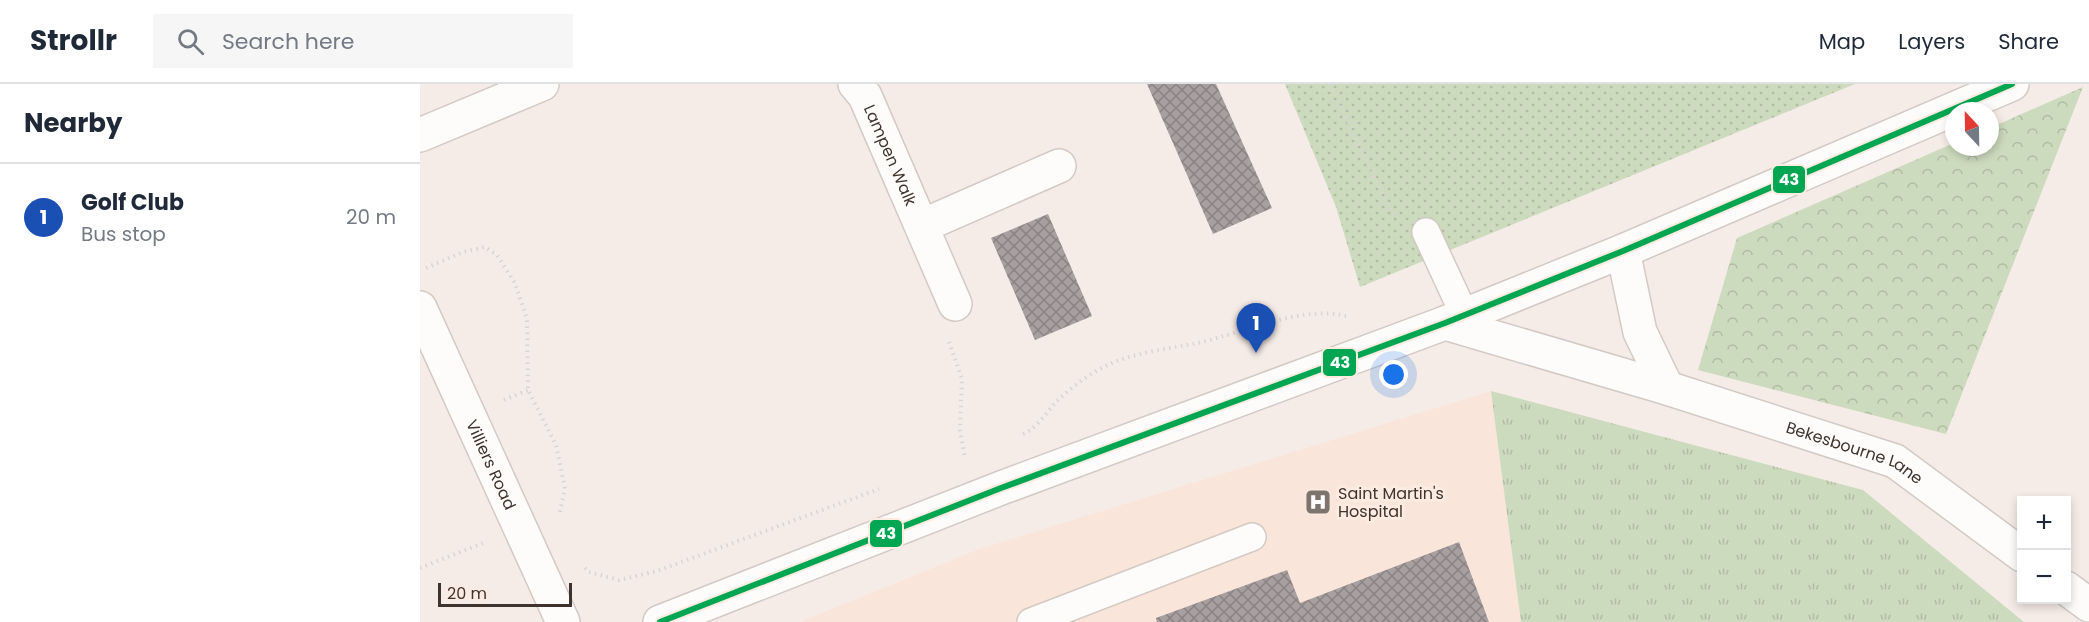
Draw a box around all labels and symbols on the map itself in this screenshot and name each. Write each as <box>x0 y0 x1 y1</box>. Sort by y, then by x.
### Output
street label: Lampen Walk <box>858 101 922 210</box>
north arrow <box>1945 102 1999 156</box>
line badge: 43 <box>1772 165 1806 194</box>
text: 43 <box>1779 168 1799 191</box>
pin: 1 <box>1236 304 1276 353</box>
line badge: 43 <box>1322 348 1357 377</box>
text: 43 <box>1330 351 1350 374</box>
your location <box>1379 360 1408 389</box>
street label: Villiers Road <box>460 416 521 514</box>
street label: Bekesbourne Lane <box>1783 416 1928 490</box>
place label: Saint Martin's Hospital <box>1338 482 1444 523</box>
hospital icon: Saint Martin's Hospital <box>1303 487 1333 517</box>
line badge: 43 <box>869 519 903 548</box>
text: 43 <box>876 522 896 545</box>
scale bar <box>438 580 572 608</box>

